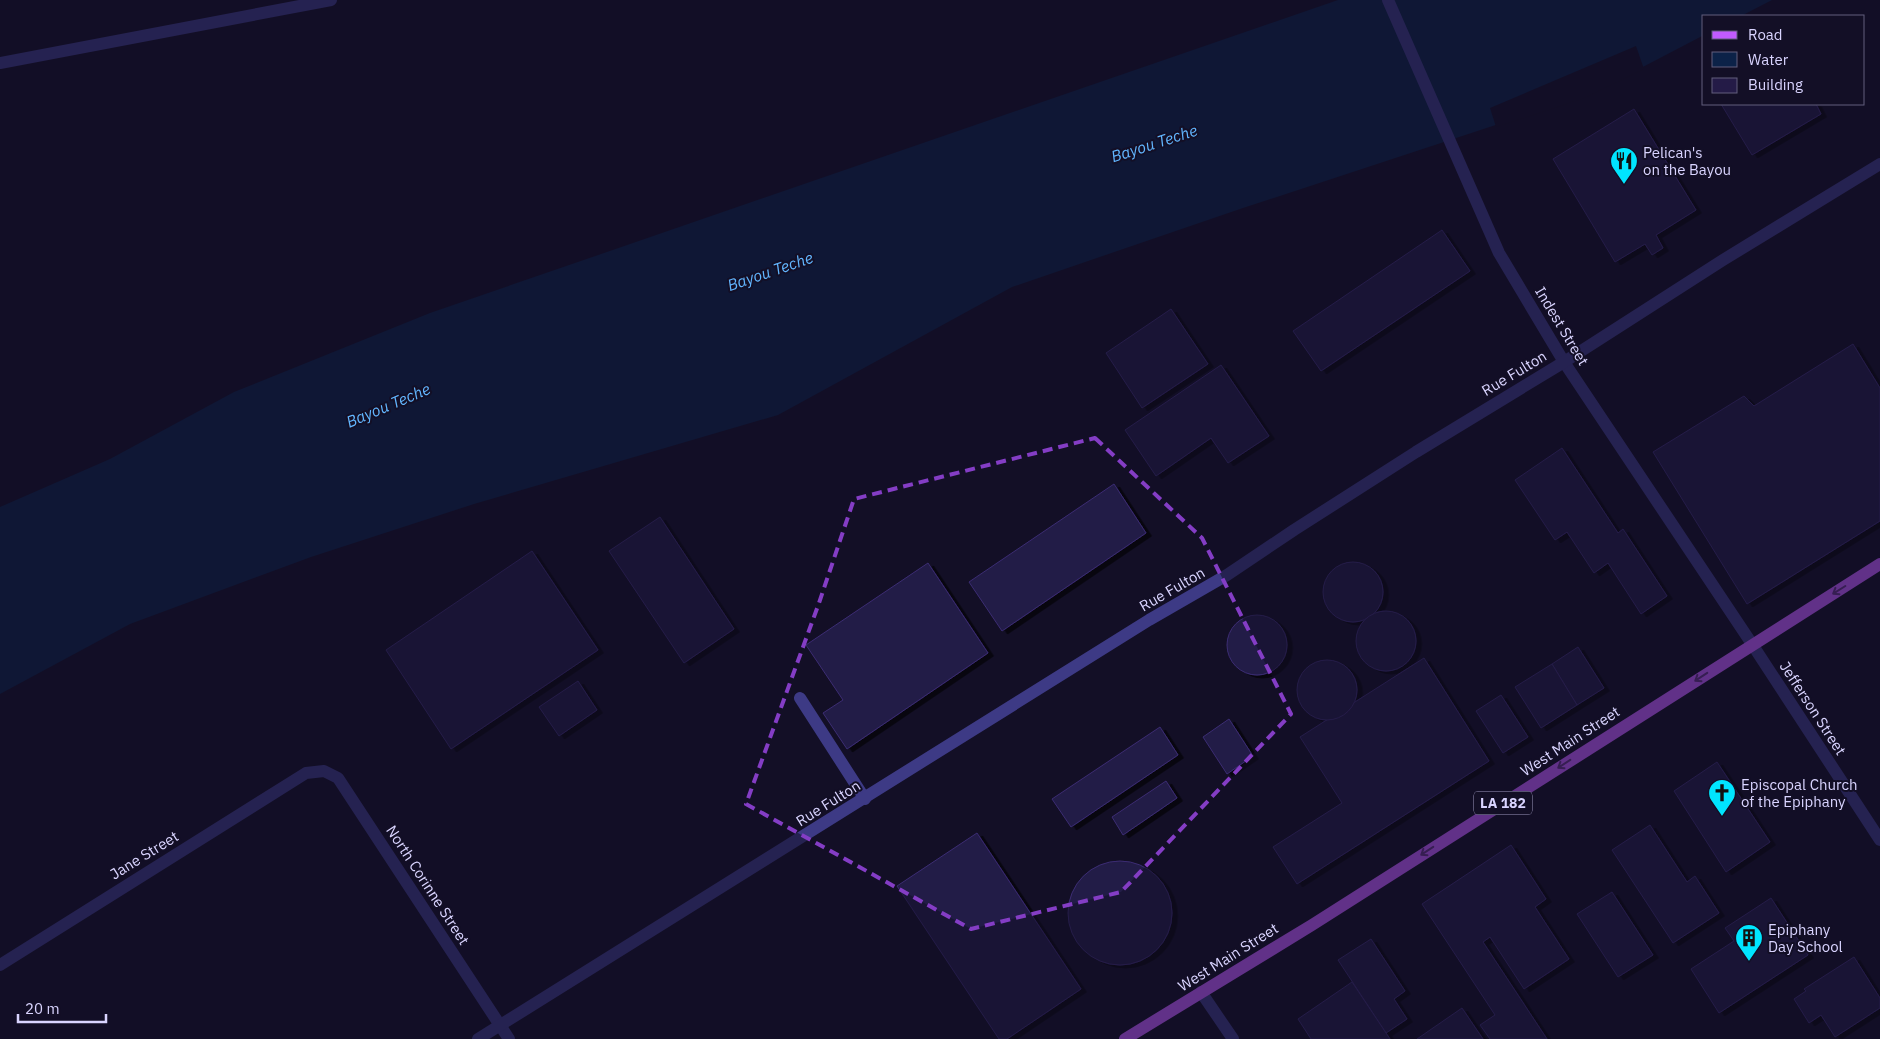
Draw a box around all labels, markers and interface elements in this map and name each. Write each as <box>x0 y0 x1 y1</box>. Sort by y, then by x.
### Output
legend <box>1702 15 1865 105</box>
text: Road <box>1748 25 1783 44</box>
text: Water <box>1748 50 1789 69</box>
text: Building <box>1748 75 1803 94</box>
water label: Bayou Teche <box>1108 120 1200 166</box>
place label: Pelican's on the Bayou <box>1643 143 1731 179</box>
restaurant icon: Pelican's on the Bayou <box>1609 146 1639 185</box>
water label: Bayou Teche <box>724 247 816 295</box>
street label: Indest Street <box>1531 283 1593 369</box>
street label: Rue Fulton <box>1478 346 1550 400</box>
water label: Bayou Teche <box>343 378 433 432</box>
street label: Rue Fulton <box>1136 563 1208 615</box>
one-way arrow <box>1832 585 1846 595</box>
street label: Jefferson Street <box>1776 657 1850 759</box>
one-way arrow <box>1695 672 1709 682</box>
street label: West Main Street <box>1517 702 1623 780</box>
one-way arrow <box>1558 759 1572 769</box>
place label: Episcopal Church of the Epiphany <box>1741 775 1858 811</box>
street label: Rue Fulton <box>792 776 864 830</box>
church icon: Episcopal Church of the Epiphany <box>1707 778 1737 817</box>
road number: LA 182 <box>1474 791 1532 814</box>
street label: North Corinne Street <box>382 822 474 948</box>
street label: Jane Street <box>106 827 182 883</box>
one-way arrow <box>1421 847 1435 857</box>
street label: West Main Street <box>1174 919 1282 995</box>
place label: Epiphany Day School <box>1768 920 1843 956</box>
building icon: Epiphany Day School <box>1734 923 1764 962</box>
scale bar <box>18 992 105 1024</box>
text: 20 m <box>25 999 60 1018</box>

